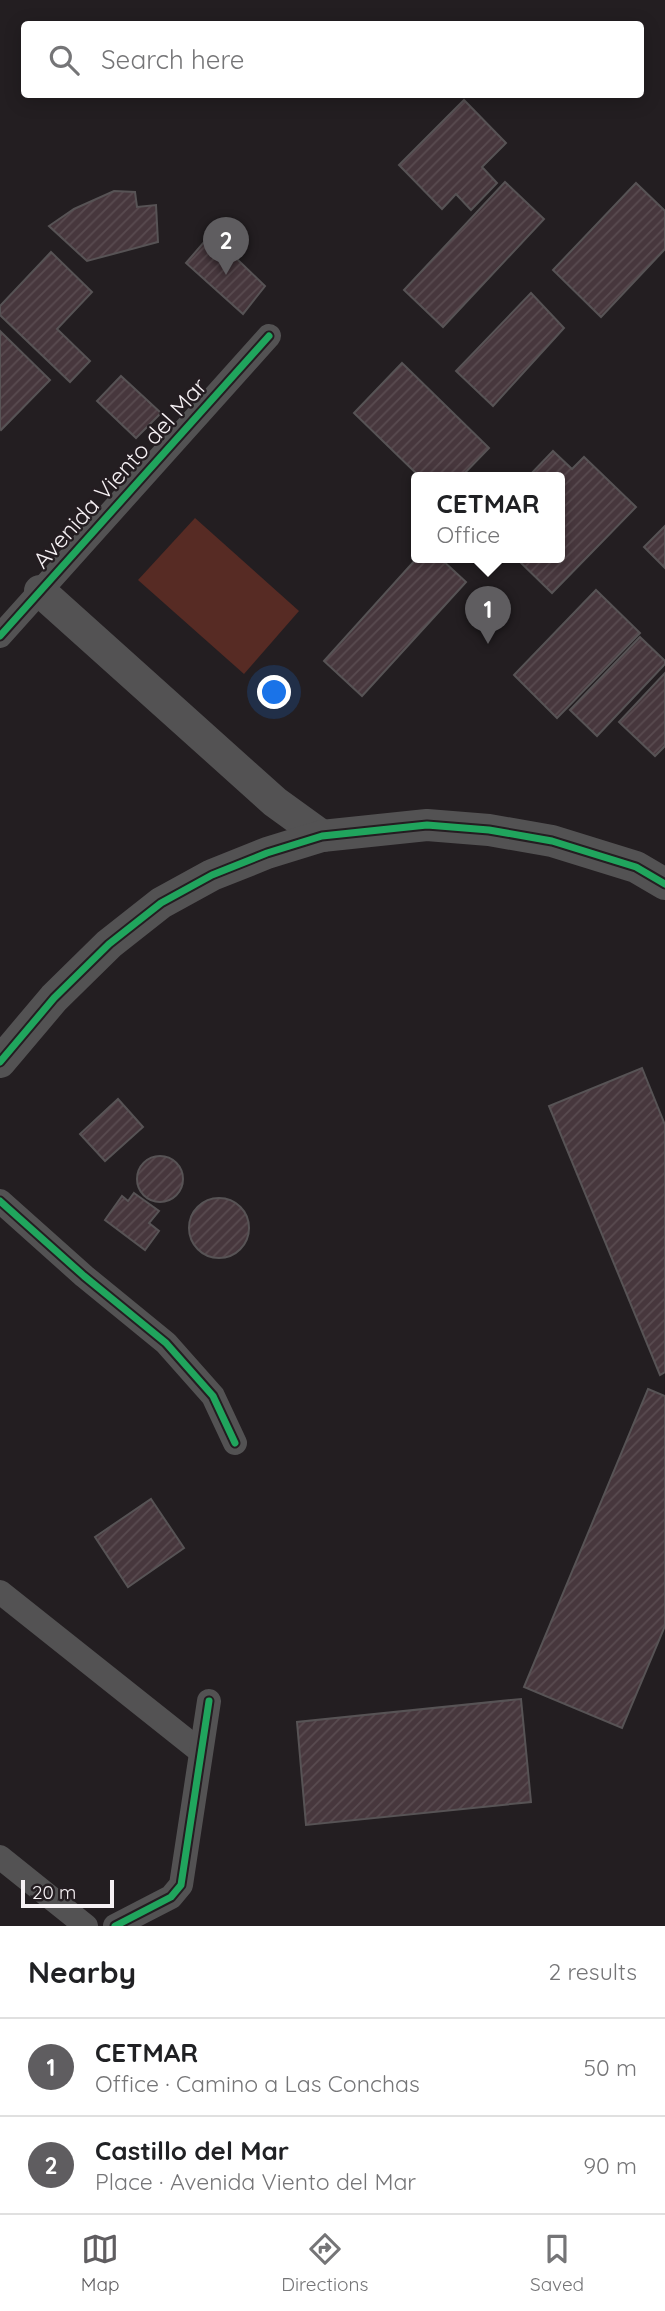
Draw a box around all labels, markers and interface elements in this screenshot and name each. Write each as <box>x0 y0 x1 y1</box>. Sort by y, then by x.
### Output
search box <box>21 21 644 98</box>
icon: search <box>45 41 83 79</box>
text: Search here <box>101 43 245 76</box>
pin: 2 <box>203 217 249 275</box>
street label: Avenida Viento del Mar <box>26 371 213 574</box>
popup <box>411 472 565 563</box>
text: CETMAR <box>436 487 540 520</box>
text: Office <box>436 520 500 549</box>
pin: 1 <box>465 586 511 644</box>
your location <box>257 675 291 709</box>
scale bar <box>21 1877 114 1909</box>
text: 20 m <box>32 1880 76 1904</box>
text: Nearby <box>28 1953 136 1991</box>
text: 2 results <box>548 1957 637 1986</box>
text: CETMAR <box>95 2036 198 2069</box>
text: 1 <box>47 2053 55 2082</box>
text: 50 m <box>584 2053 637 2082</box>
text: Office · Camino a Las Conchas <box>95 2069 420 2098</box>
text: Castillo del Mar <box>95 2134 289 2167</box>
text: 2 <box>44 2151 58 2180</box>
text: 90 m <box>583 2151 637 2180</box>
text: Place · Avenida Viento del Mar <box>95 2167 416 2196</box>
tab: Map <box>81 2230 120 2296</box>
tab: Directions <box>281 2230 368 2296</box>
tab: Saved <box>530 2230 584 2296</box>

